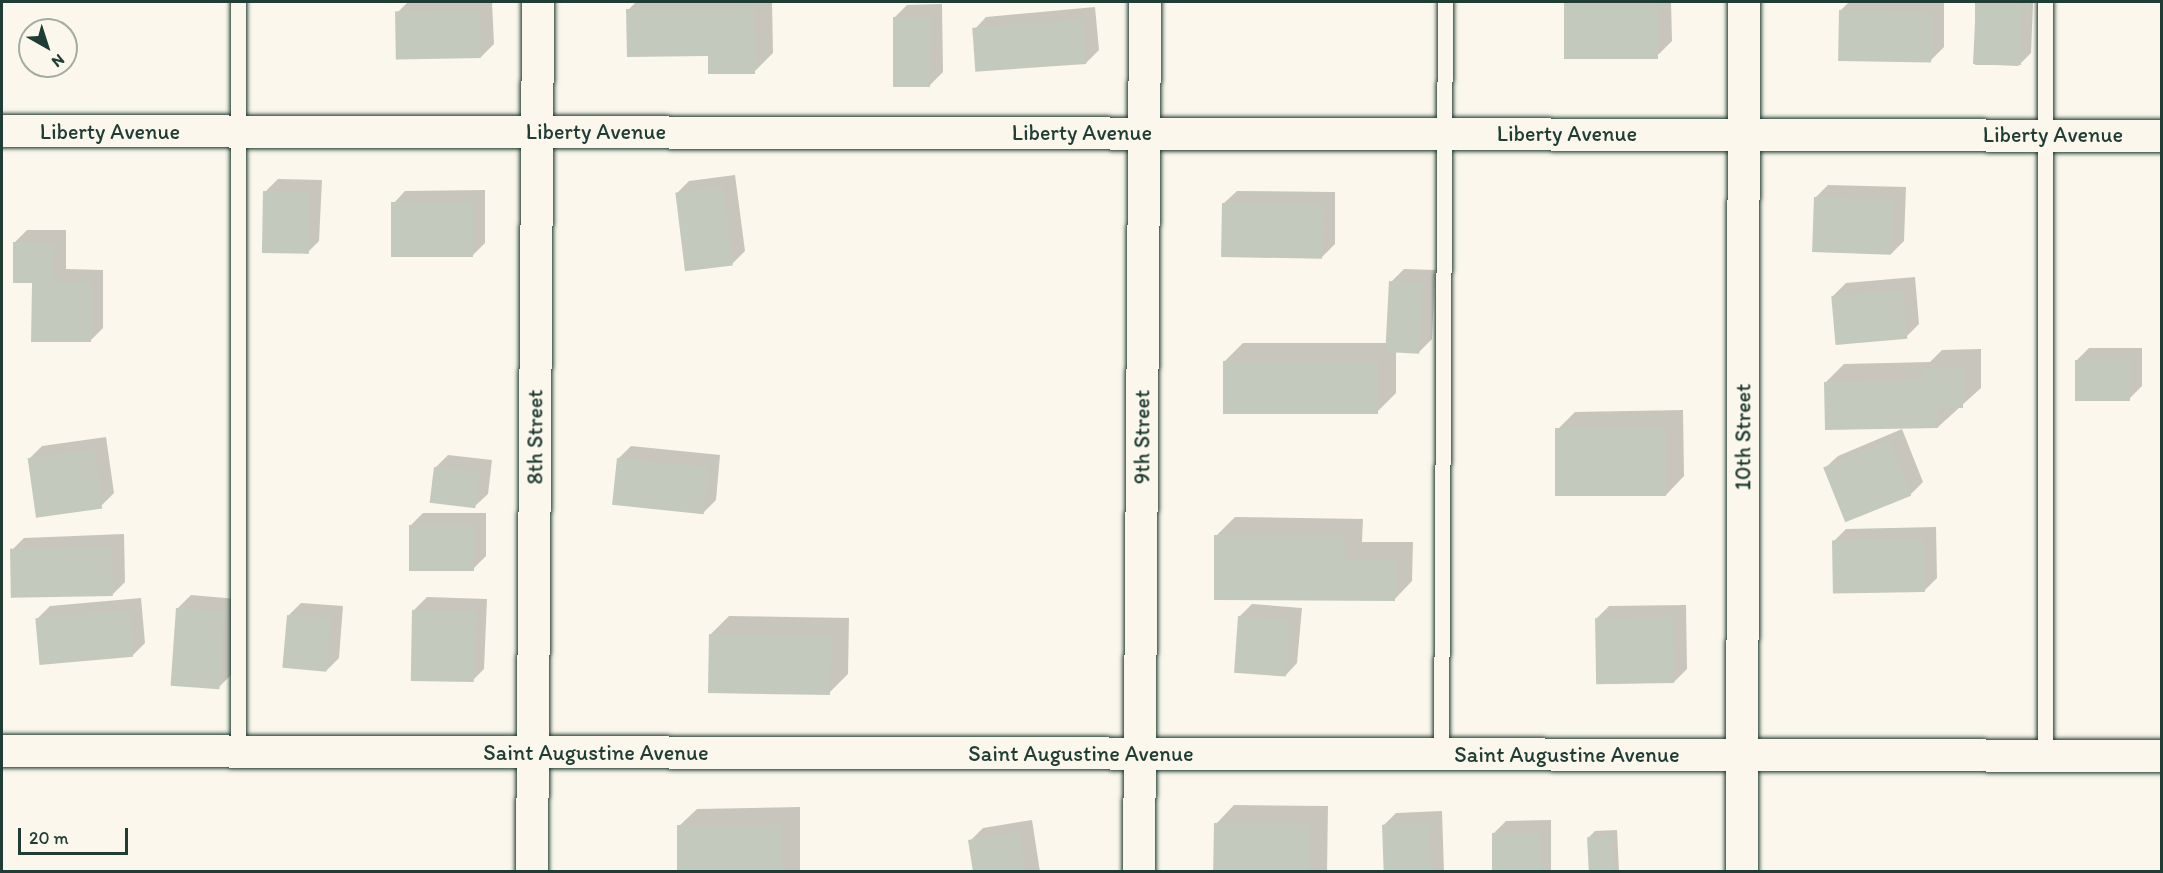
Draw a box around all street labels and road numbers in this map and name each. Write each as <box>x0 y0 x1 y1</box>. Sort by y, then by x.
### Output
street label: Liberty Avenue <box>40 119 180 145</box>
street label: Liberty Avenue <box>526 119 666 145</box>
street label: Liberty Avenue <box>1012 120 1152 146</box>
street label: Liberty Avenue <box>1497 121 1637 147</box>
street label: Liberty Avenue <box>1983 122 2123 148</box>
street label: 10th Street <box>1730 384 1756 490</box>
street label: 8th Street <box>522 390 548 484</box>
street label: 9th Street <box>1129 390 1155 484</box>
street label: Saint Augustine Avenue <box>484 740 708 766</box>
street label: Saint Augustine Avenue <box>969 741 1193 767</box>
street label: Saint Augustine Avenue <box>1455 742 1679 768</box>

